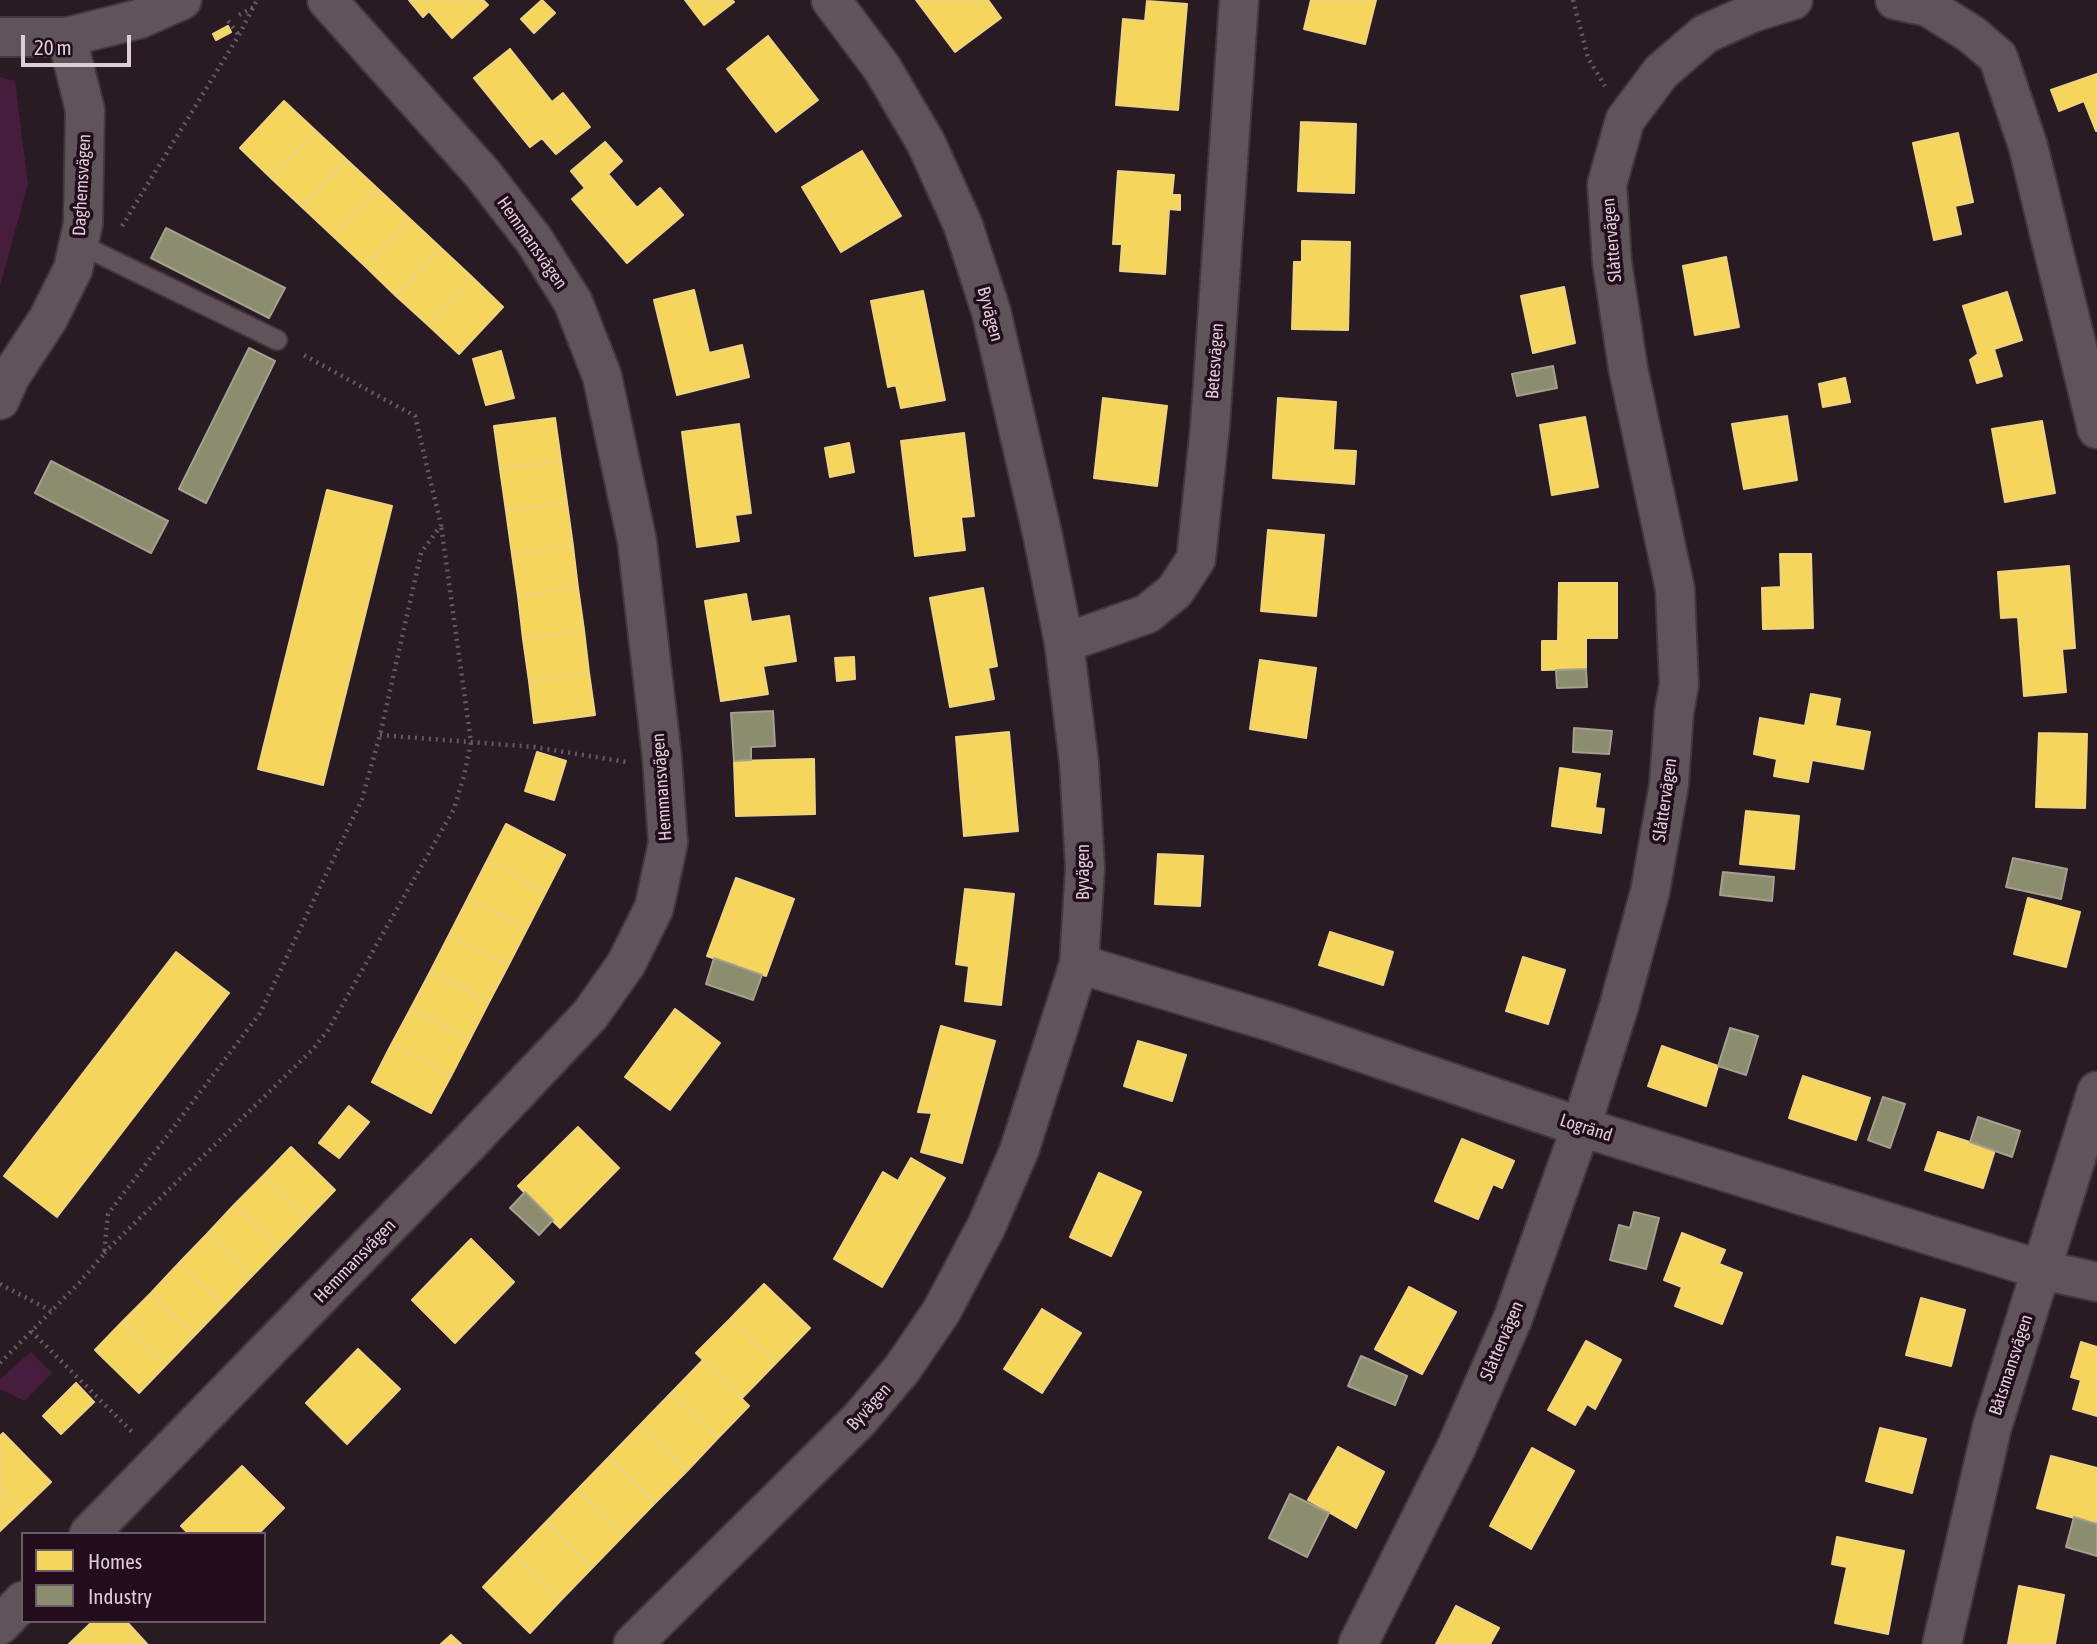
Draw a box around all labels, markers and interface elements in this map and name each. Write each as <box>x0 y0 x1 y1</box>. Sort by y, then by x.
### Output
scale bar <box>24 21 135 65</box>
text: 20 m <box>34 35 72 59</box>
street label: Daghemsvägen <box>69 133 95 237</box>
street label: Hemmansvägen <box>492 193 572 293</box>
street label: Slåttervägen <box>1598 197 1626 283</box>
street label: Byvägen <box>972 284 1008 344</box>
street label: Betesvägen <box>1202 322 1228 400</box>
street label: Hemmansvägen <box>647 732 677 842</box>
street label: Slåttervägen <box>1648 757 1682 843</box>
street label: Byvägen <box>1072 844 1094 900</box>
street label: Logränd <box>1557 1109 1615 1147</box>
street label: Hemmansvägen <box>310 1215 400 1307</box>
street label: Slåttervägen <box>1476 1298 1528 1384</box>
street label: Båtsmansvägen <box>1985 1312 2037 1418</box>
street label: Byvägen <box>842 1379 896 1435</box>
legend <box>21 1532 266 1623</box>
text: Homes <box>88 1549 142 1573</box>
text: Industry <box>88 1584 152 1608</box>

